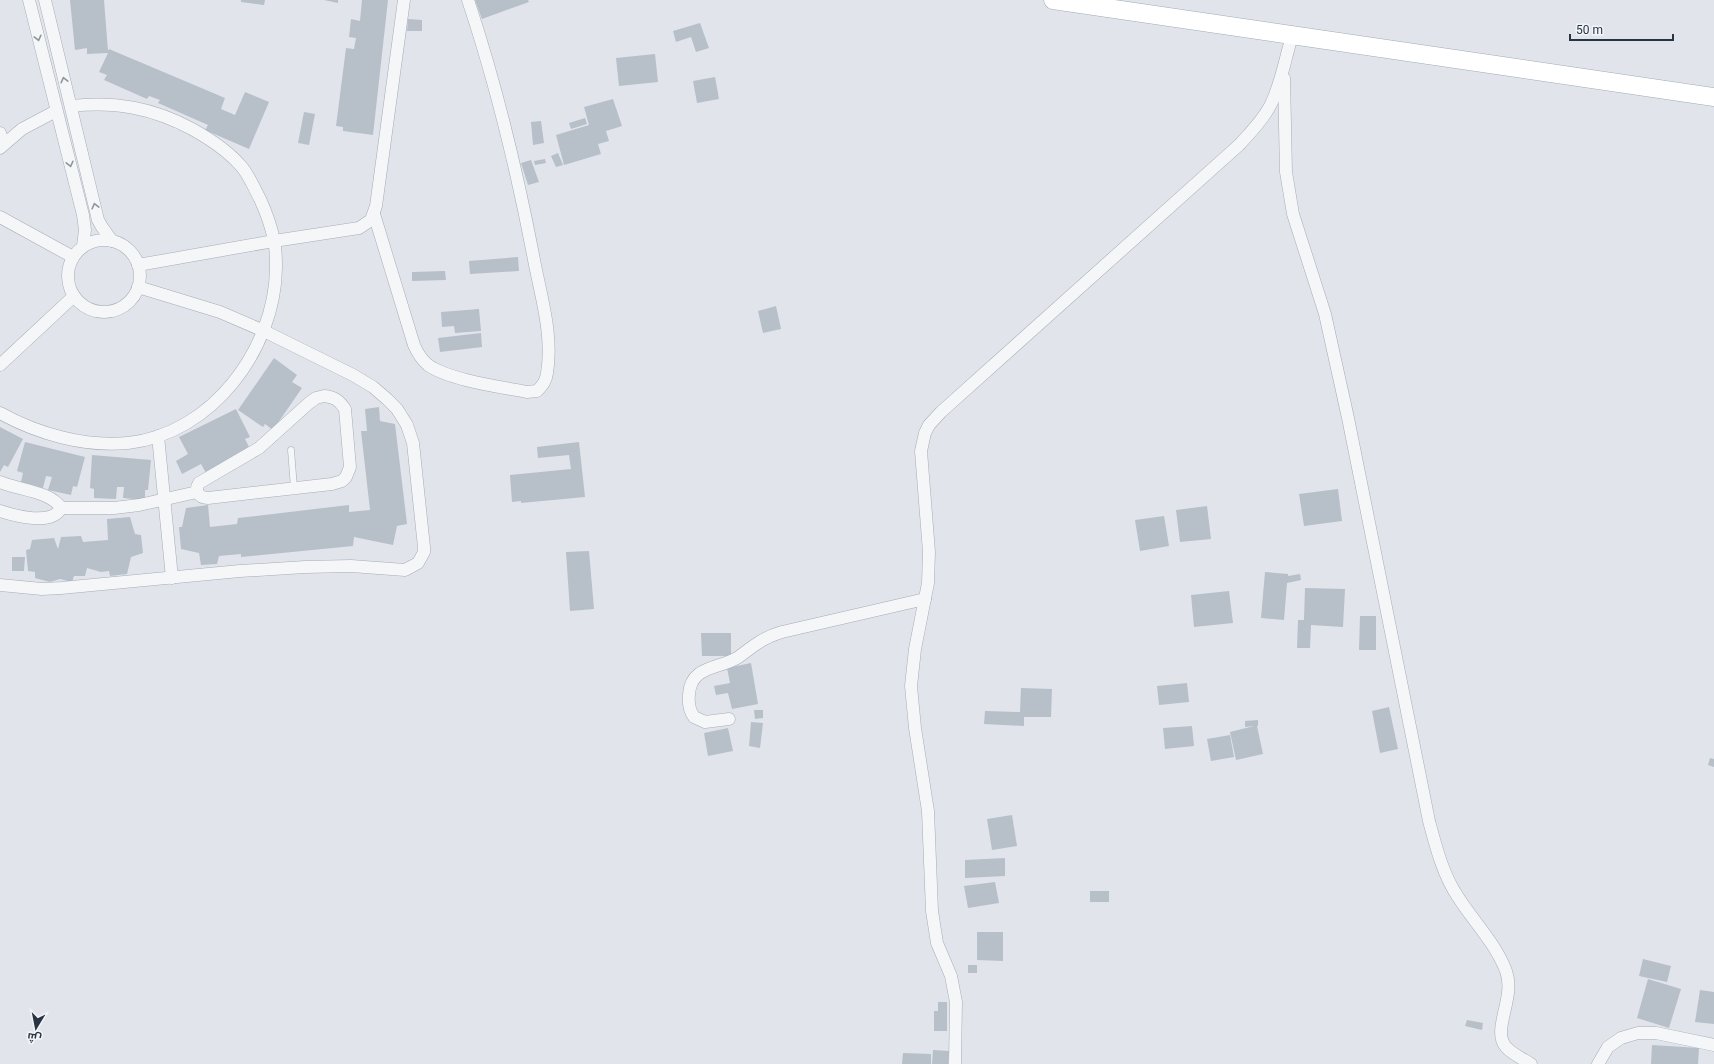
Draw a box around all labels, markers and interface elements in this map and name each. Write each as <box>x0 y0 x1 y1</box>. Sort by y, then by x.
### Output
scale bar <box>1570 16 1673 42</box>
text: 50 m <box>1576 23 1603 37</box>
one-way arrow <box>33 34 42 41</box>
one-way arrow <box>61 77 69 83</box>
one-way arrow <box>65 160 74 167</box>
one-way arrow <box>91 203 100 210</box>
north arrow <box>16 1008 56 1048</box>
text: ش <box>26 1030 42 1045</box>

